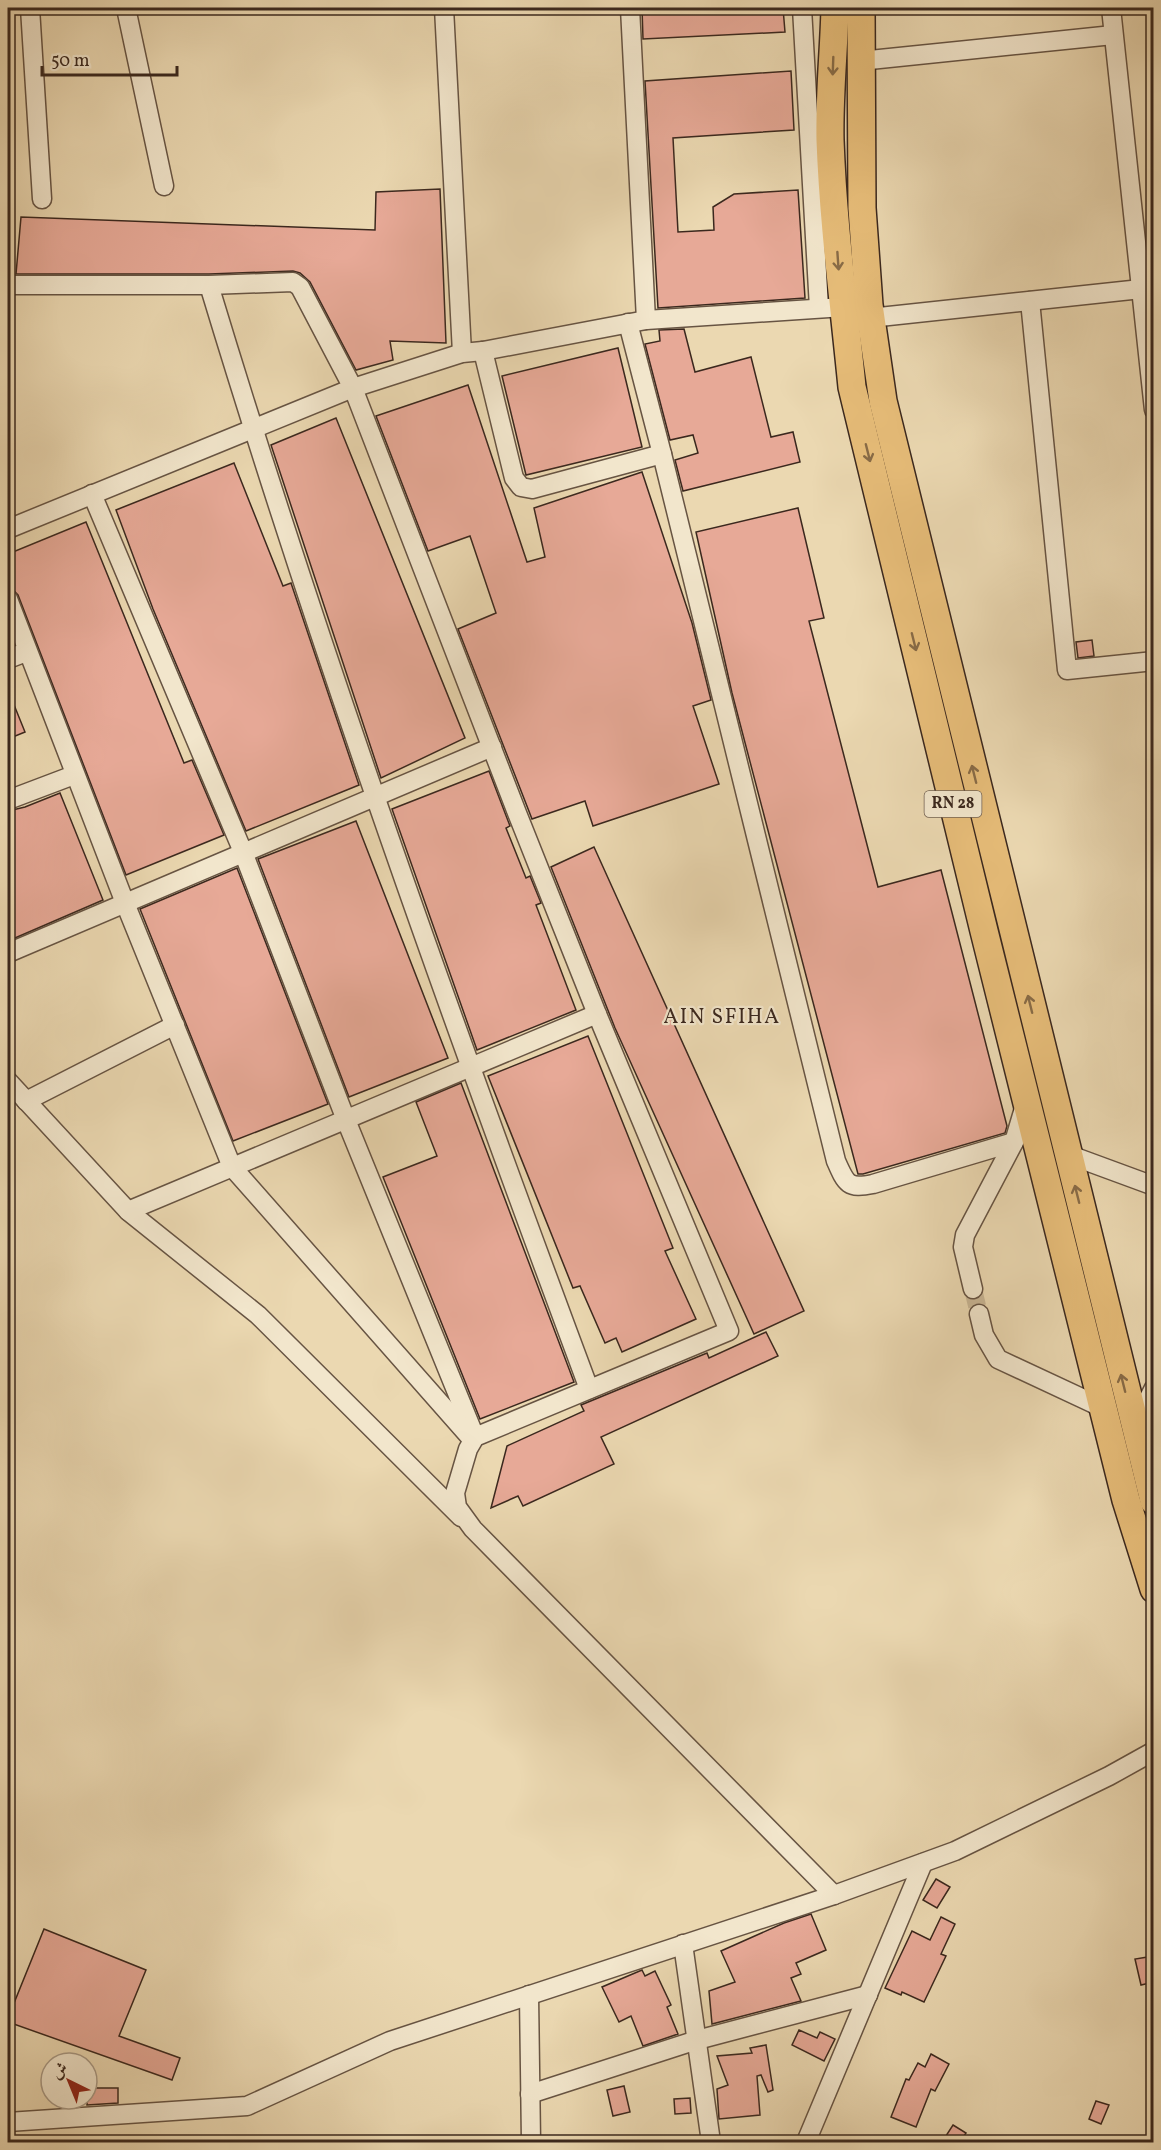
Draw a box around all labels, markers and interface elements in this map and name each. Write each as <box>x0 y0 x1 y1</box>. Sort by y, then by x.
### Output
scale bar <box>42 39 177 77</box>
text: 50 m <box>51 49 90 74</box>
one-way arrow <box>828 55 839 75</box>
one-way arrow <box>833 250 844 270</box>
one-way arrow <box>863 443 875 462</box>
one-way arrow <box>909 633 921 652</box>
one-way arrow <box>968 765 980 784</box>
road number: RN 28 <box>924 791 982 817</box>
one-way arrow <box>1024 995 1036 1014</box>
district label: AIN SFIHA <box>664 1003 780 1032</box>
one-way arrow <box>1070 1185 1082 1204</box>
one-way arrow <box>1117 1374 1129 1393</box>
north arrow <box>39 2051 99 2111</box>
text: ش <box>47 2058 73 2085</box>

